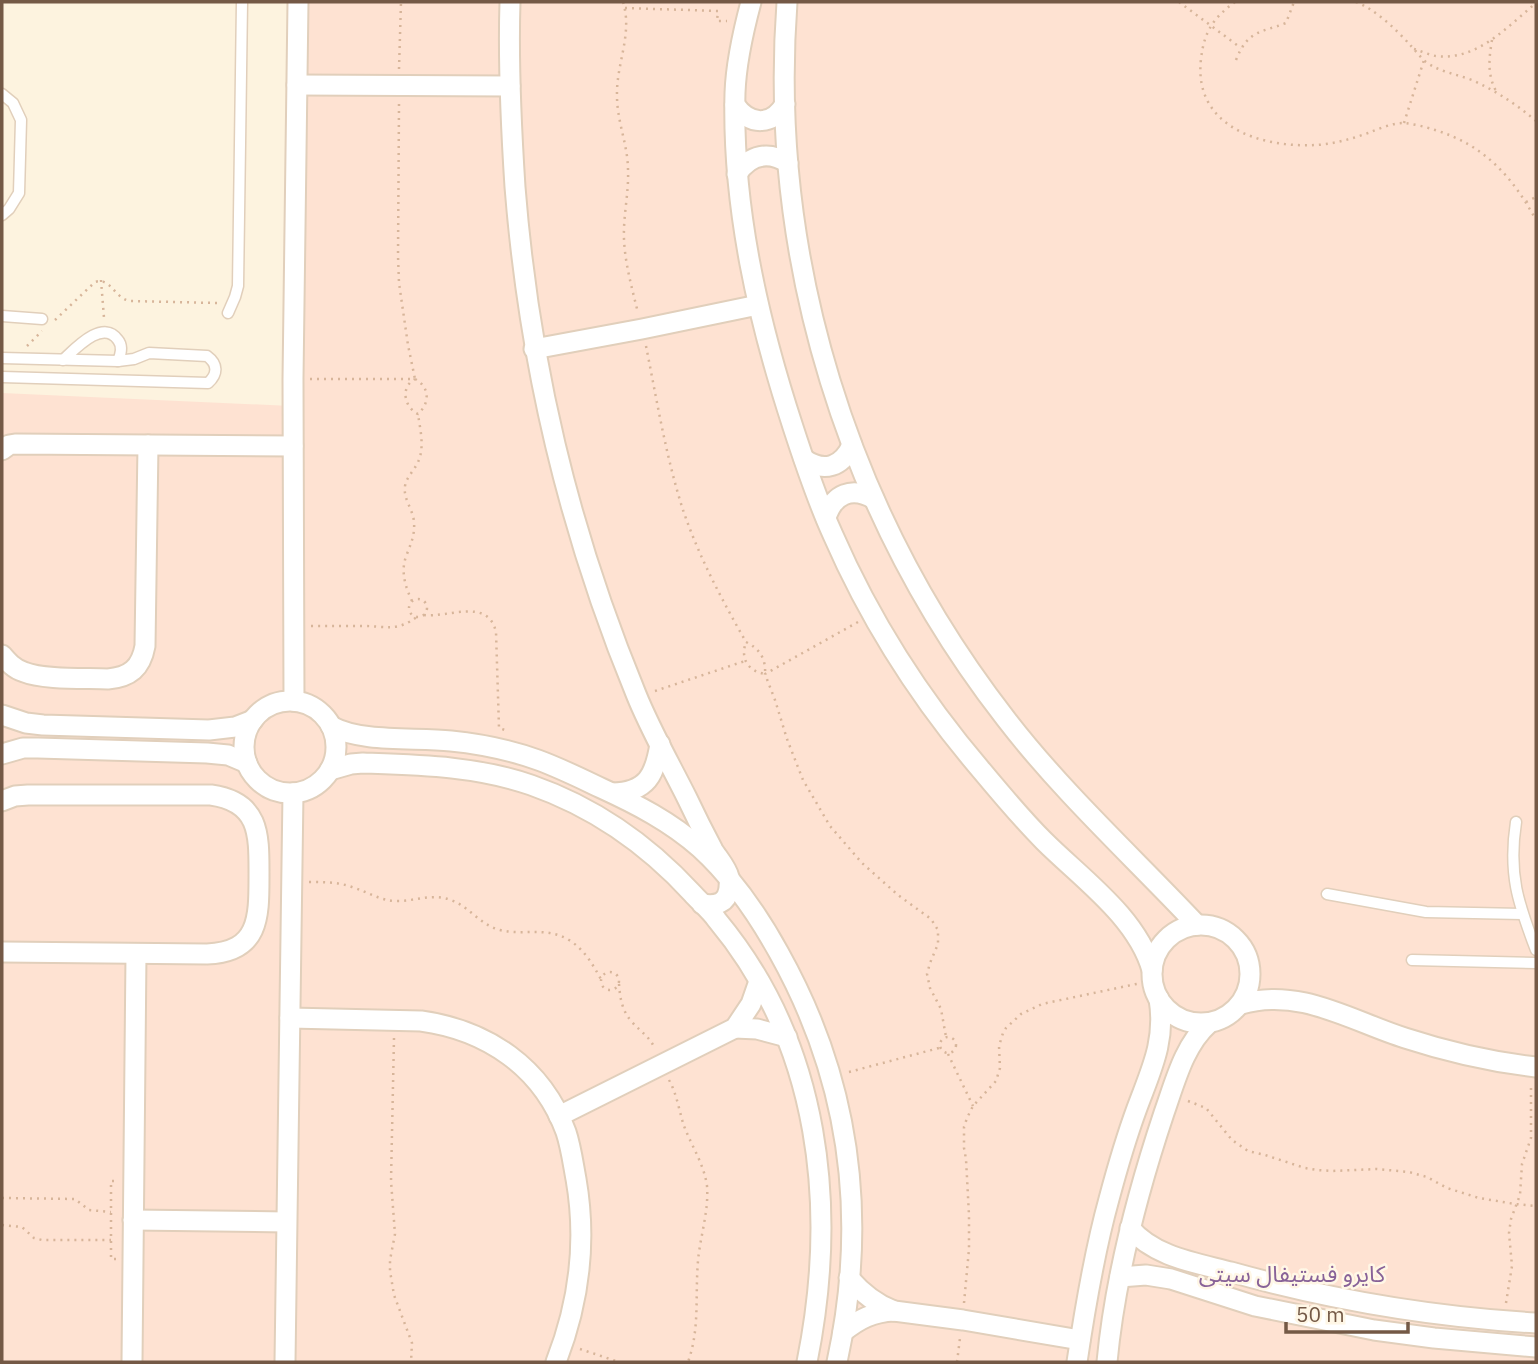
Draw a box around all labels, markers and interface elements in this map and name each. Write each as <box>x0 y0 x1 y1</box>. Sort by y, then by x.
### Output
district label: كايرو فستيفال سيتى <box>1199 1258 1386 1288</box>
scale bar <box>1286 1290 1408 1334</box>
text: 50 m <box>1296 1300 1345 1328</box>

